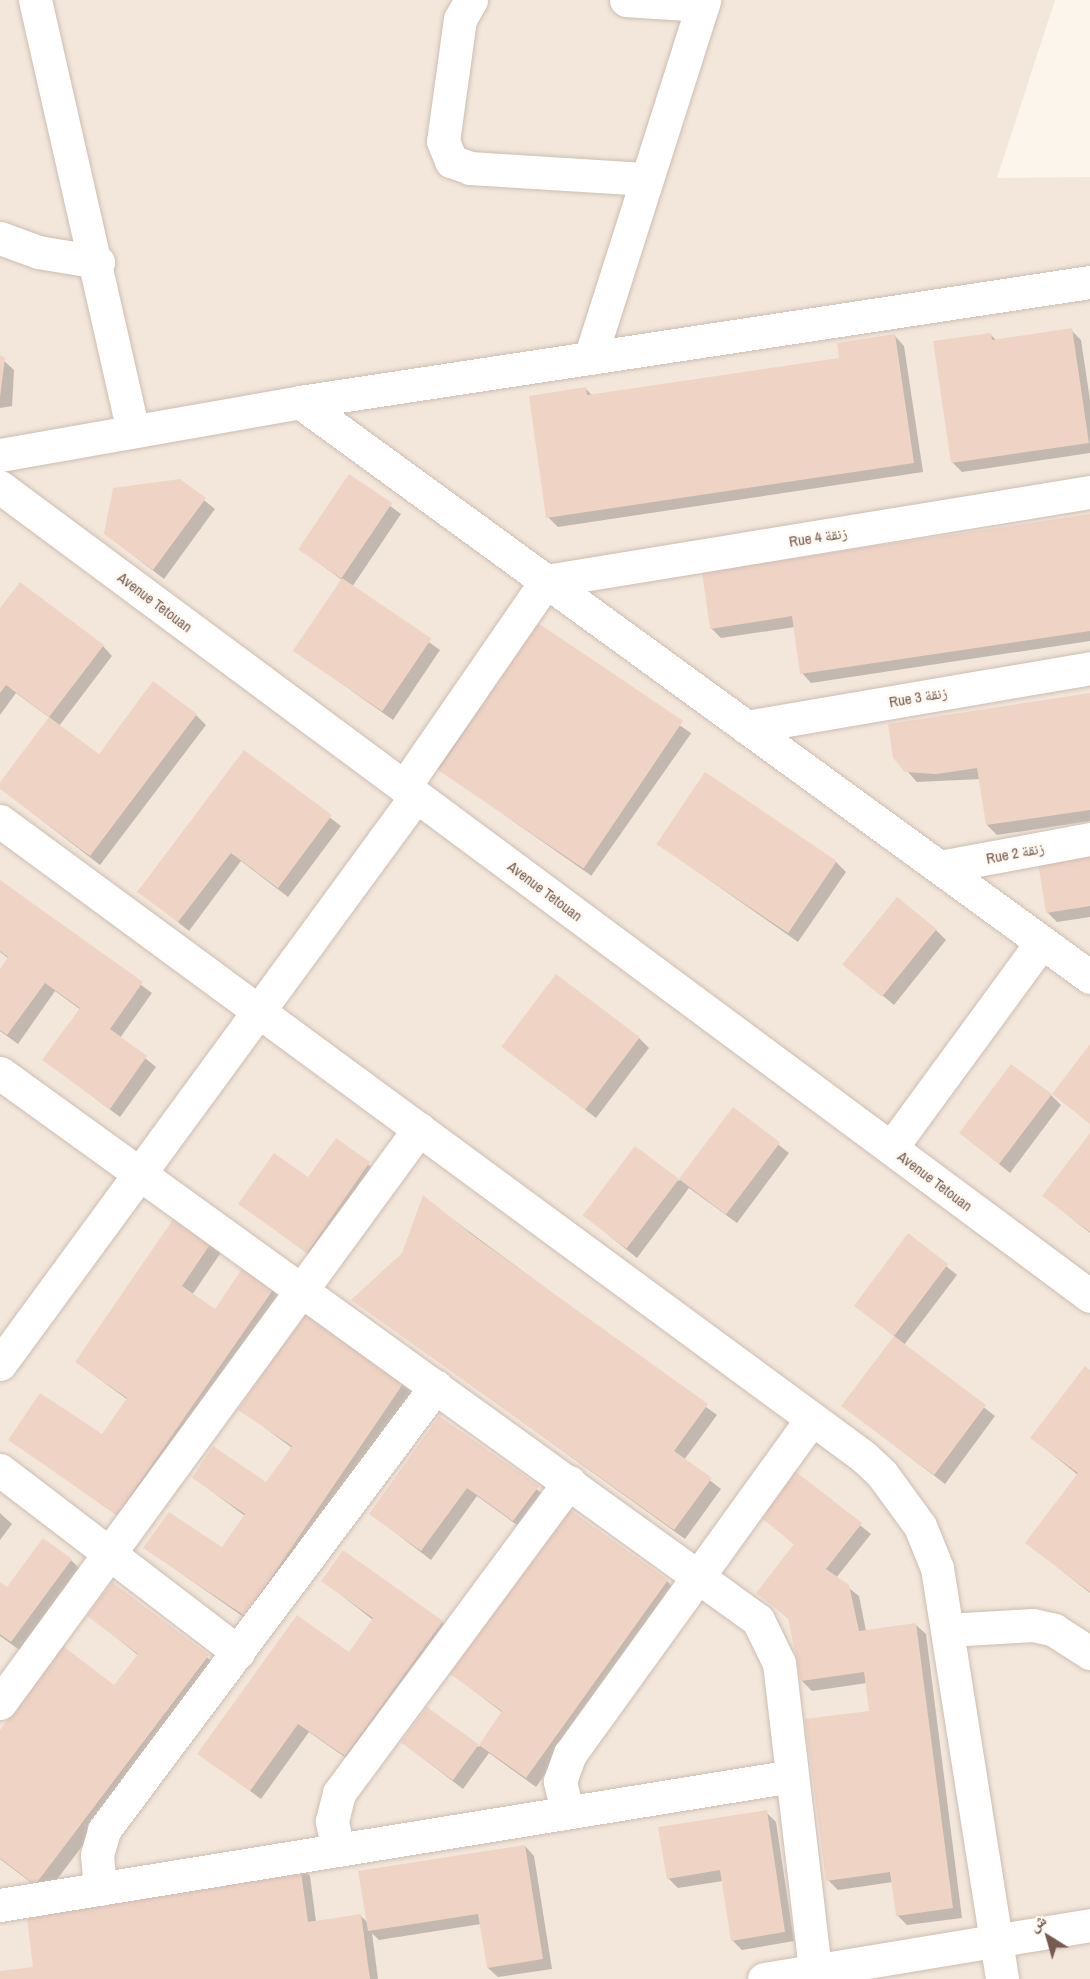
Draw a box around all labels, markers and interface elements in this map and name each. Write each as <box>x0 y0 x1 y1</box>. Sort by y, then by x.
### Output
street label: Rue 4 زنقة <box>788 524 848 550</box>
street label: Avenue Tetouan <box>114 568 196 636</box>
street label: Rue 3 زنقة <box>888 683 948 711</box>
street label: Rue 2 زنقة <box>984 839 1046 867</box>
street label: Avenue Tetouan <box>504 857 586 925</box>
street label: Avenue Tetouan <box>894 1147 976 1215</box>
north arrow <box>1018 1907 1078 1967</box>
text: ش <box>1024 1909 1051 1937</box>

